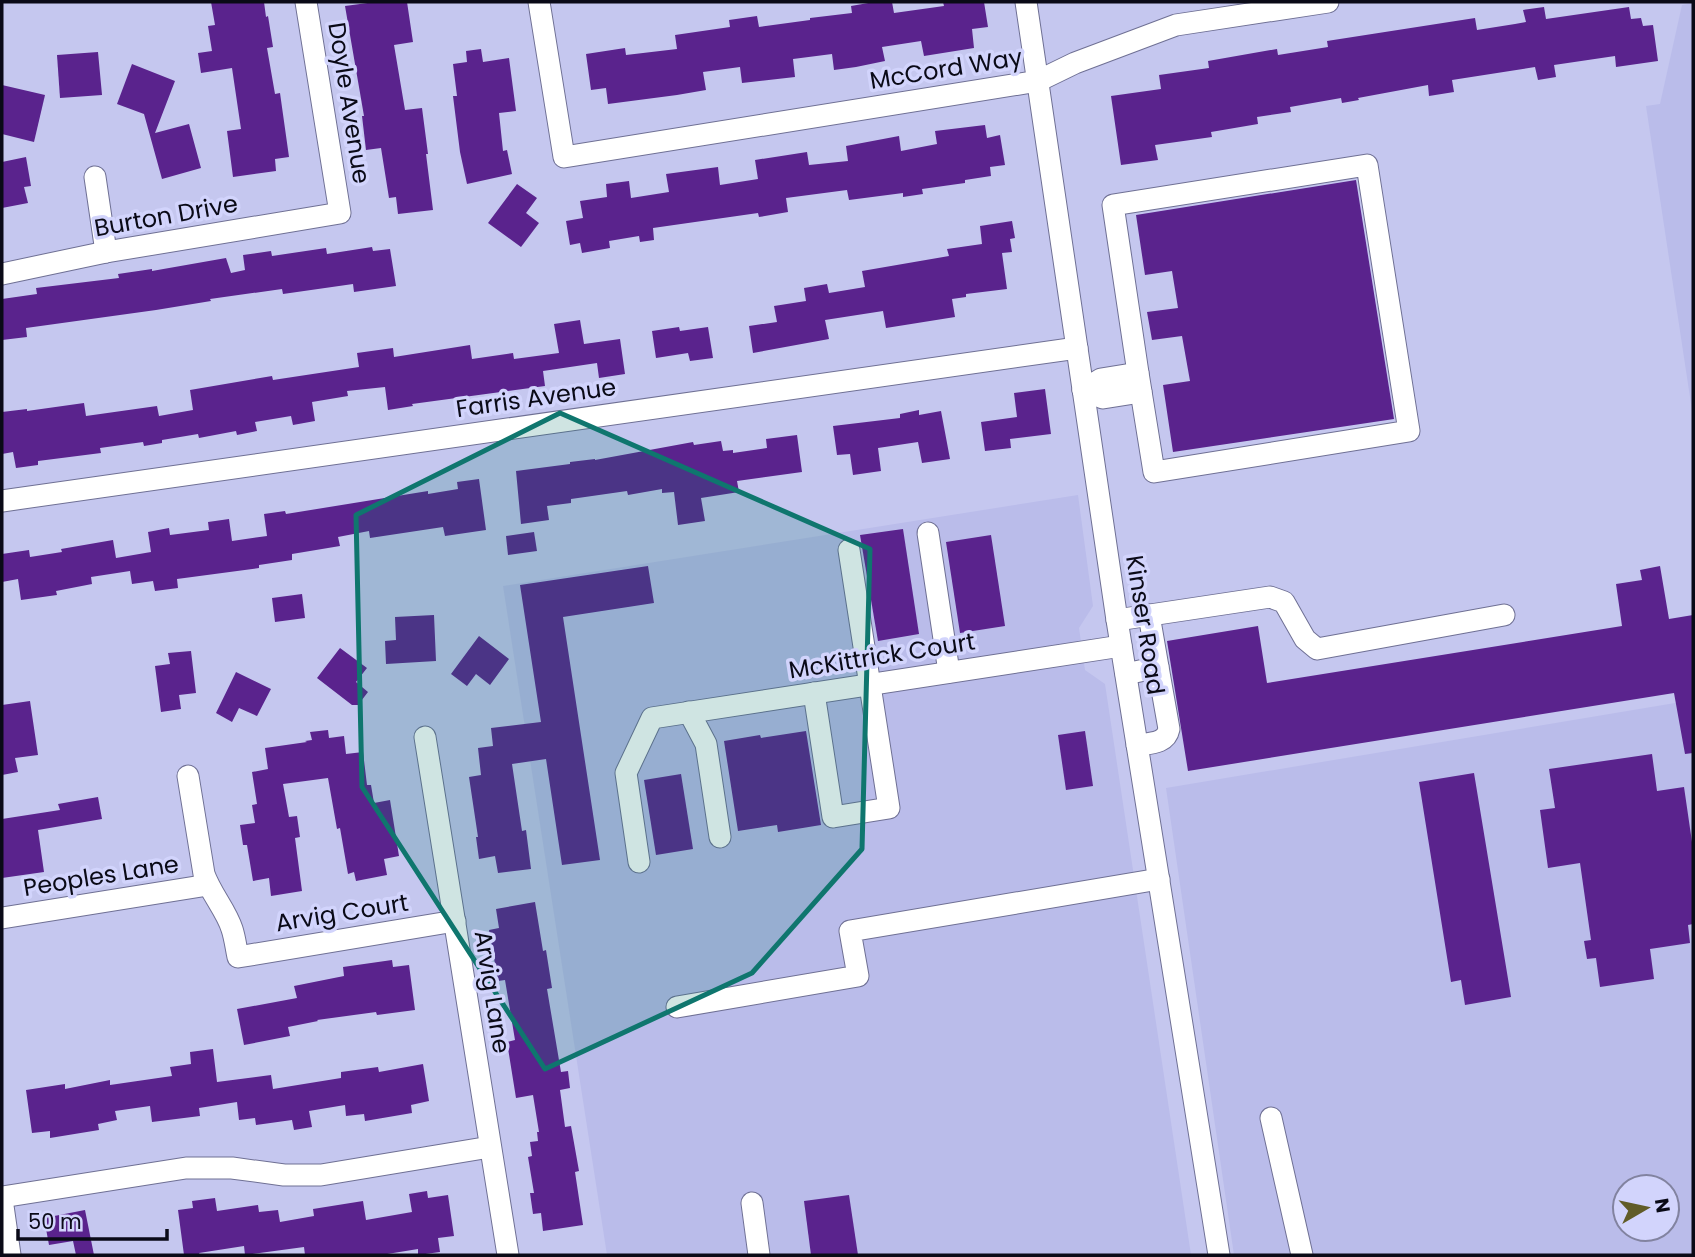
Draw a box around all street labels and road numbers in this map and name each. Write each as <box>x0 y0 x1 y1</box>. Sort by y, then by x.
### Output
street label: Doyle Avenue <box>320 20 379 186</box>
street label: McCord Way <box>867 40 1025 97</box>
street label: Burton Drive <box>92 187 240 244</box>
street label: Farris Avenue <box>454 370 618 425</box>
street label: Kinser Road <box>1118 553 1173 697</box>
street label: McKittrick Court <box>786 624 977 687</box>
street label: Peoples Lane <box>21 847 181 904</box>
street label: Arvig Court <box>273 886 411 939</box>
street label: Arvig Lane <box>467 928 518 1056</box>

